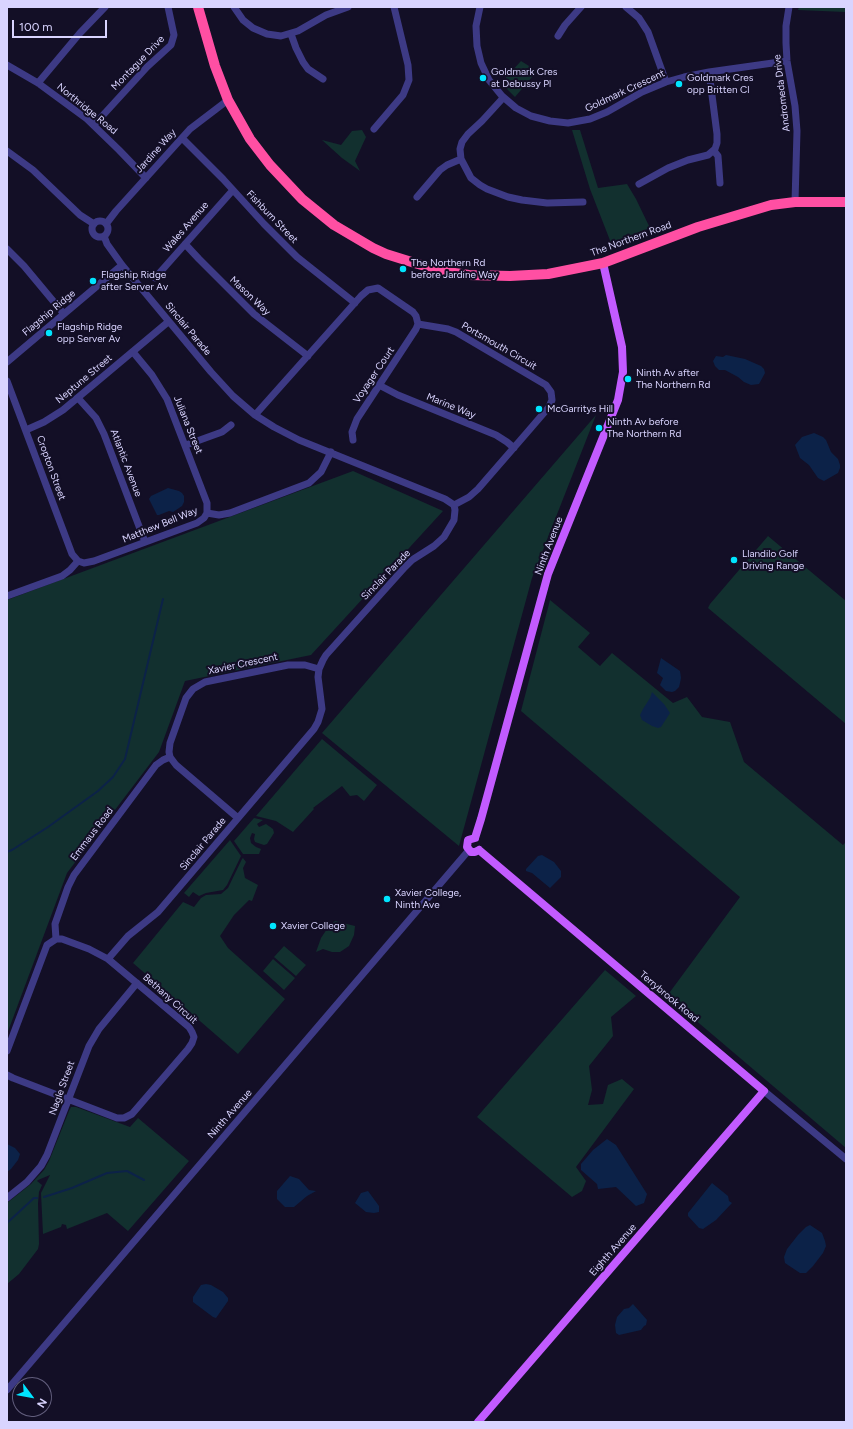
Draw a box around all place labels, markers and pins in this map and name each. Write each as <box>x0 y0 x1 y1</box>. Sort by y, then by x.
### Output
place label: Goldmark Cres at Debussy Pl <box>491 66 557 90</box>
place label: Goldmark Cres opp Britten Cl <box>687 72 753 96</box>
marker: Goldmark Cres at Debussy Pl <box>478 73 488 83</box>
marker: Goldmark Cres opp Britten Cl <box>674 79 684 89</box>
place label: The Northern Rd before Jardine Way <box>411 257 498 280</box>
marker: The Northern Rd before Jardine Way <box>398 264 408 274</box>
place label: Flagship Ridge after Server Av <box>101 269 168 292</box>
marker: Flagship Ridge after Server Av <box>88 276 98 286</box>
place label: Flagship Ridge opp Server Av <box>57 321 122 344</box>
marker: Flagship Ridge opp Server Av <box>44 328 54 338</box>
place label: Ninth Av after The Northern Rd <box>636 367 710 390</box>
marker: Ninth Av after The Northern Rd <box>623 374 633 384</box>
place label: McGarritys Hill <box>547 403 613 415</box>
marker: McGarritys Hill <box>534 404 544 414</box>
place label: Ninth Av before The Northern Rd <box>607 416 681 440</box>
marker: Ninth Av before The Northern Rd <box>594 423 604 433</box>
place label: Llandilo Golf Driving Range <box>742 548 804 572</box>
marker: Llandilo Golf Driving Range <box>729 555 739 565</box>
place label: Xavier College, Ninth Ave <box>395 887 461 910</box>
marker: Xavier College, Ninth Ave <box>382 894 392 904</box>
place label: Xavier College <box>281 920 345 932</box>
marker: Xavier College <box>268 921 278 931</box>

